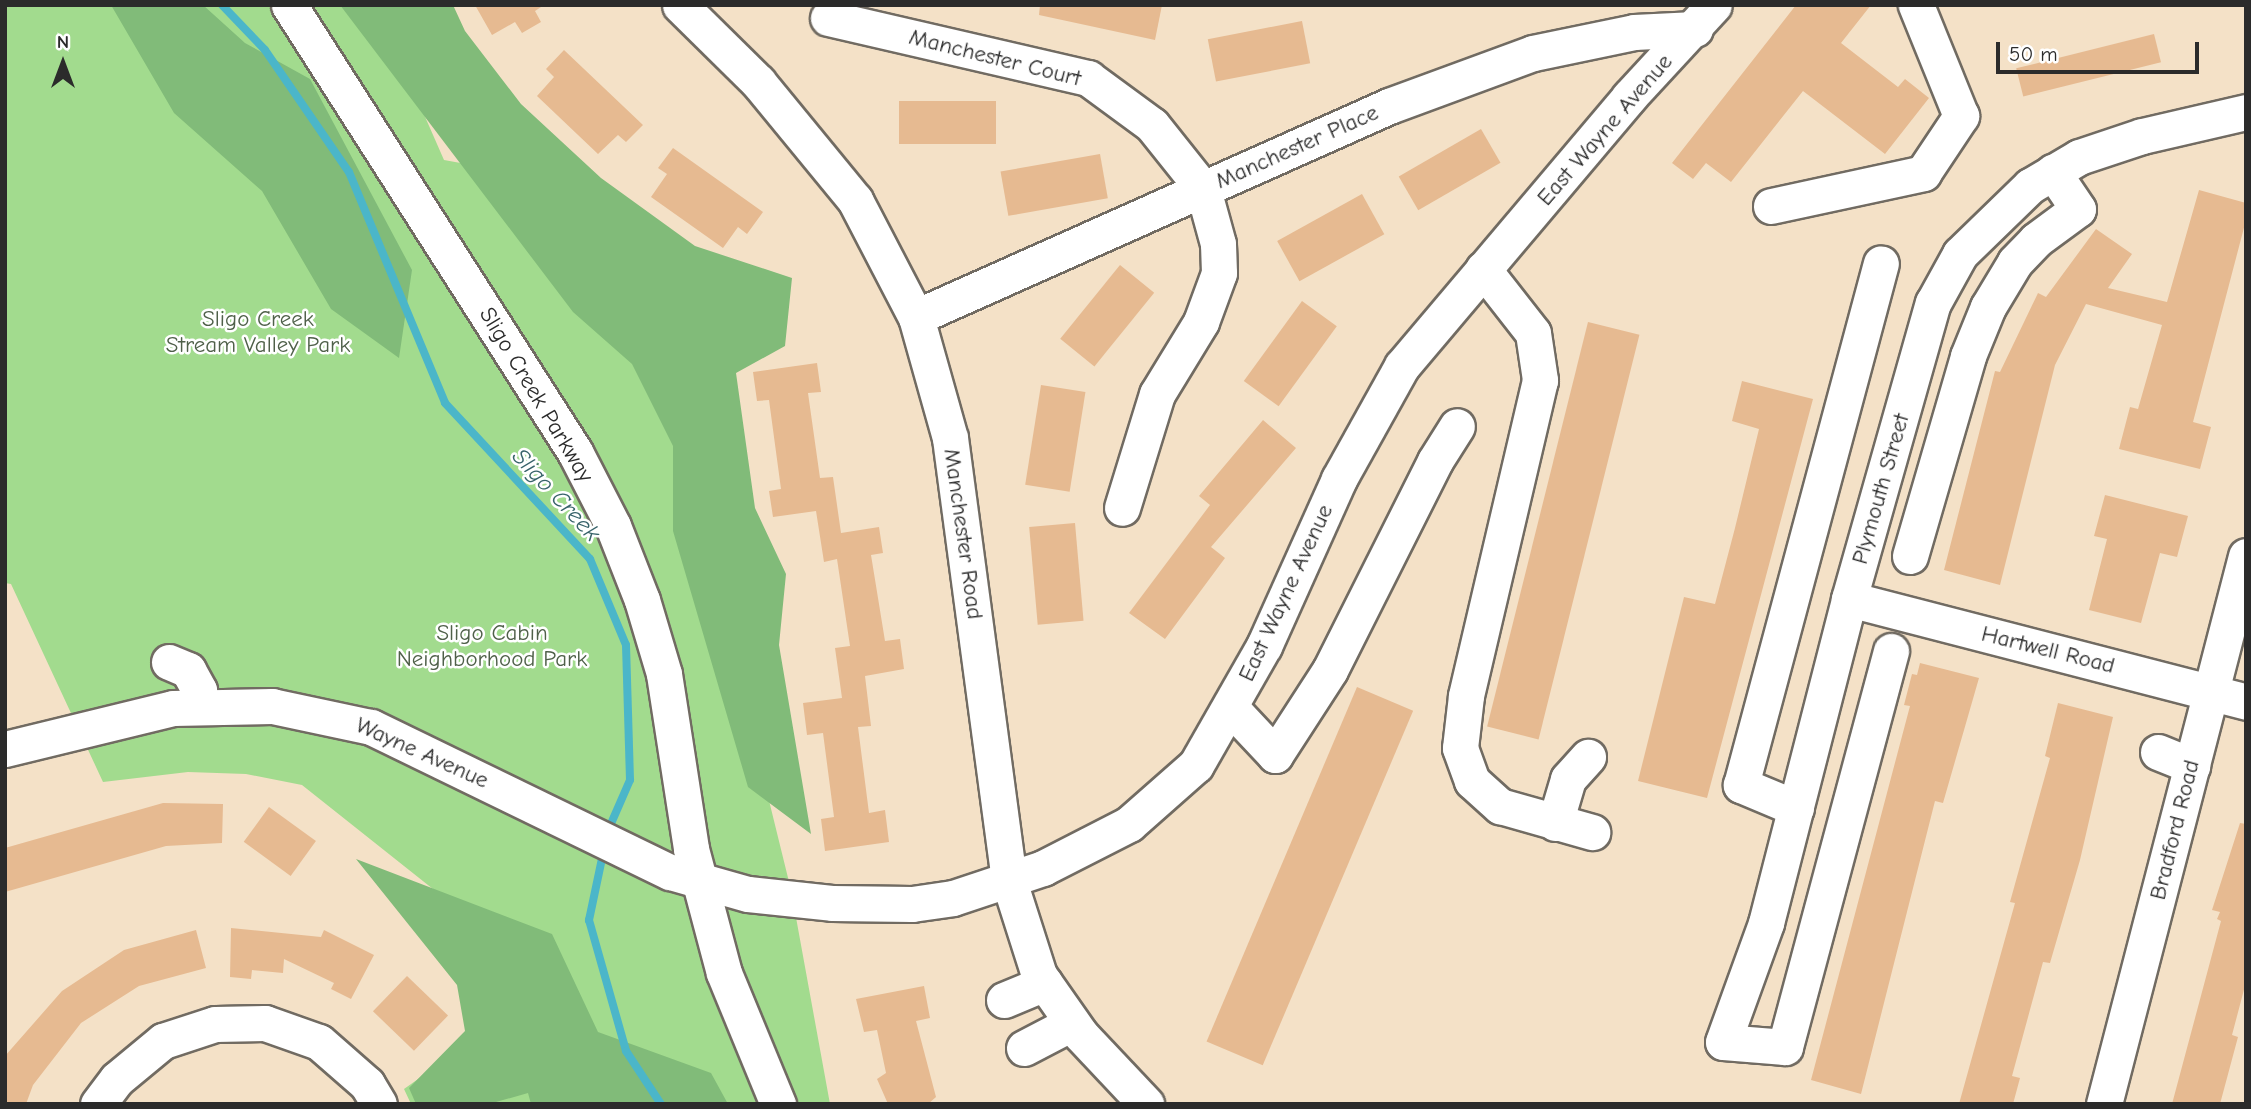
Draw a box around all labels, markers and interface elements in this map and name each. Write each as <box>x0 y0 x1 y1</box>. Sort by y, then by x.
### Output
street label: Manchester Court <box>906 23 1084 93</box>
north arrow <box>28 28 98 98</box>
scale bar <box>1999 28 2202 72</box>
text: N <box>57 31 69 53</box>
text: 50 m <box>2009 42 2058 66</box>
street label: East Wayne Avenue <box>1532 48 1678 212</box>
street label: Manchester Place <box>1211 99 1383 195</box>
street label: Sligo Creek Parkway <box>473 303 599 487</box>
park label: Sligo Creek Stream Valley Park <box>166 305 350 359</box>
street label: Plymouth Street <box>1846 411 1916 567</box>
water label: Sligo Creek <box>506 443 606 547</box>
street label: Manchester Road <box>937 447 989 621</box>
street label: East Wayne Avenue <box>1233 500 1339 686</box>
park label: Sligo Cabin Neighborhood Park <box>397 619 587 673</box>
street label: Hartwell Road <box>1978 620 2118 680</box>
street label: Wayne Avenue <box>351 711 493 795</box>
street label: Bradford Road <box>2144 757 2206 903</box>

